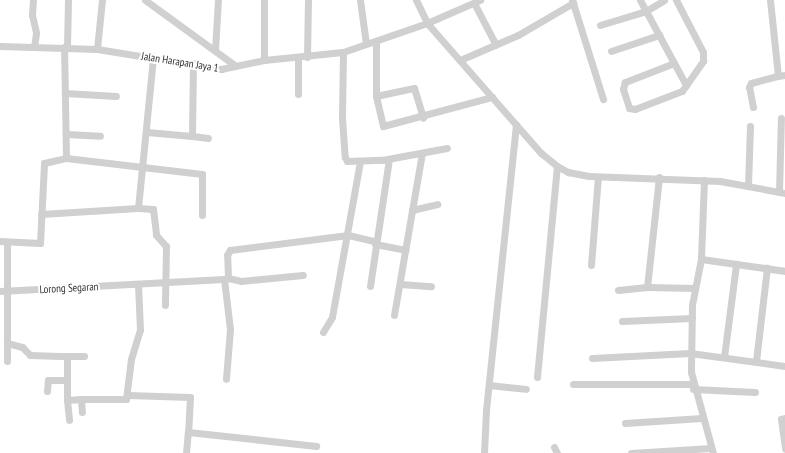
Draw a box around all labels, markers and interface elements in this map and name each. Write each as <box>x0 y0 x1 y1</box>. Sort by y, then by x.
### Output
street label: Jalan Harapan Jaya 1 <box>140 49 220 75</box>
street label: Lorong Segaran <box>39 280 99 296</box>

